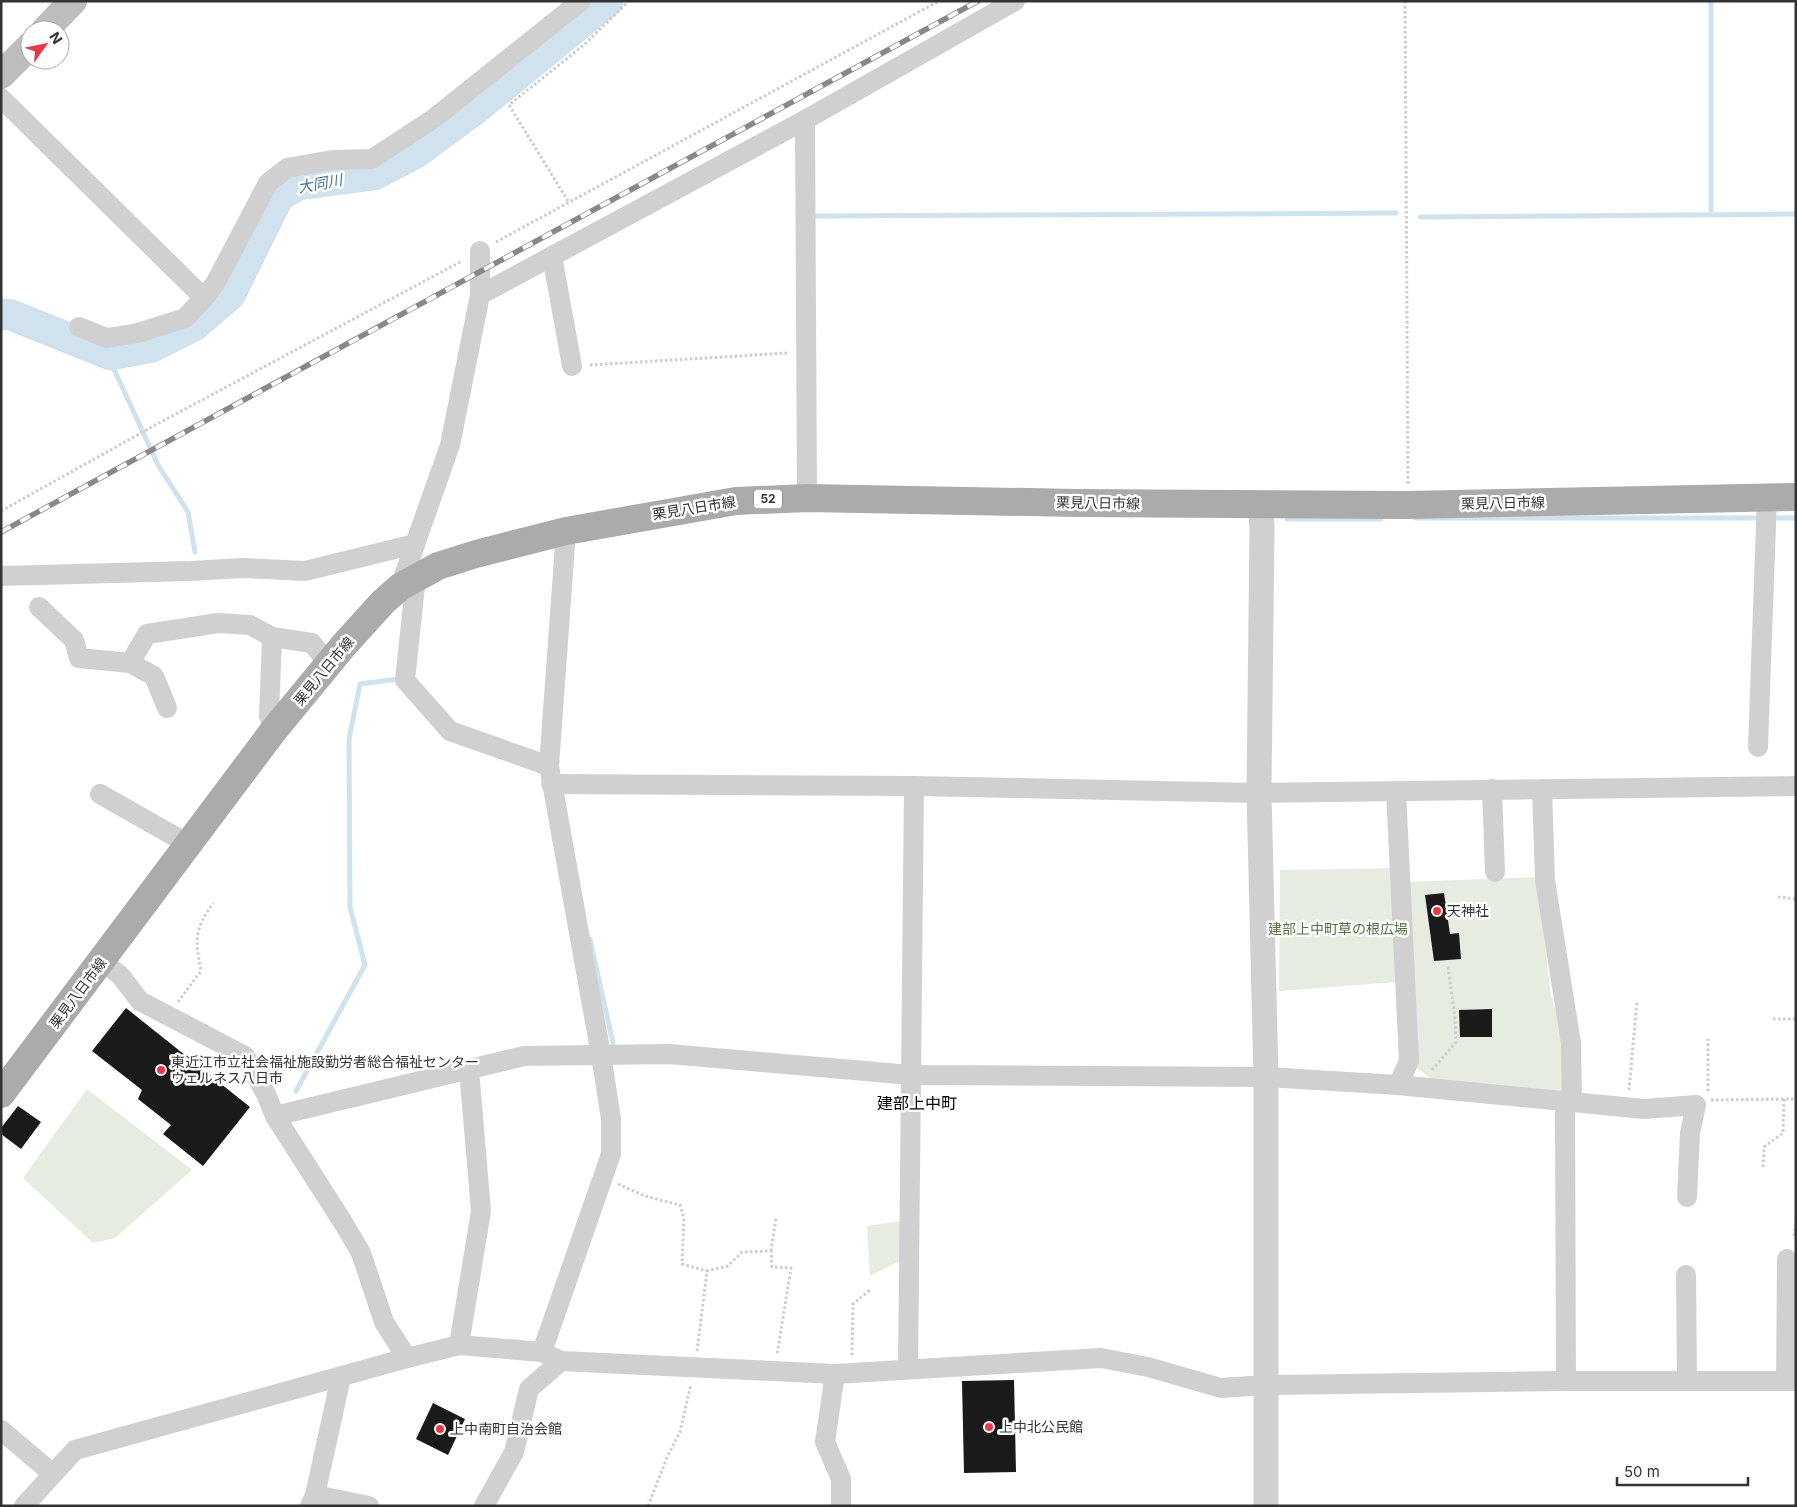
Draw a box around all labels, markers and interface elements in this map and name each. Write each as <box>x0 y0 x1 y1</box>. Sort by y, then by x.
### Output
north arrow <box>20 20 70 70</box>
text: N <box>46 29 66 47</box>
water label: 大同川 <box>296 170 346 197</box>
road number: 52 <box>754 489 782 508</box>
street label: 栗見八日市線 <box>651 493 737 522</box>
street label: 栗見八日市線 <box>1056 493 1140 512</box>
street label: 栗見八日市線 <box>1461 493 1545 512</box>
street label: 栗見八日市線 <box>290 633 357 708</box>
place label: 天神社 <box>1447 902 1489 919</box>
marker: 天神社 <box>1431 905 1443 917</box>
park label: 建部上中町草の根広場 <box>1268 920 1408 937</box>
street label: 栗見八日市線 <box>46 954 110 1031</box>
place label: 東近江市立社会福祉施設勤労者総合福祉センター ウェルネス八日市 <box>171 1053 479 1086</box>
marker: 東近江市立社会福祉施設勤労者総合福祉センター ウェルネス八日市 <box>155 1064 167 1076</box>
district label: 建部上中町 <box>877 1093 957 1113</box>
place label: 上中北公民館 <box>999 1418 1083 1435</box>
place label: 上中南町自治会館 <box>450 1420 562 1437</box>
marker: 上中北公民館 <box>983 1421 995 1433</box>
marker: 上中南町自治会館 <box>434 1423 446 1435</box>
scale bar <box>1617 1454 1748 1486</box>
text: 50 m <box>1624 1462 1660 1481</box>

